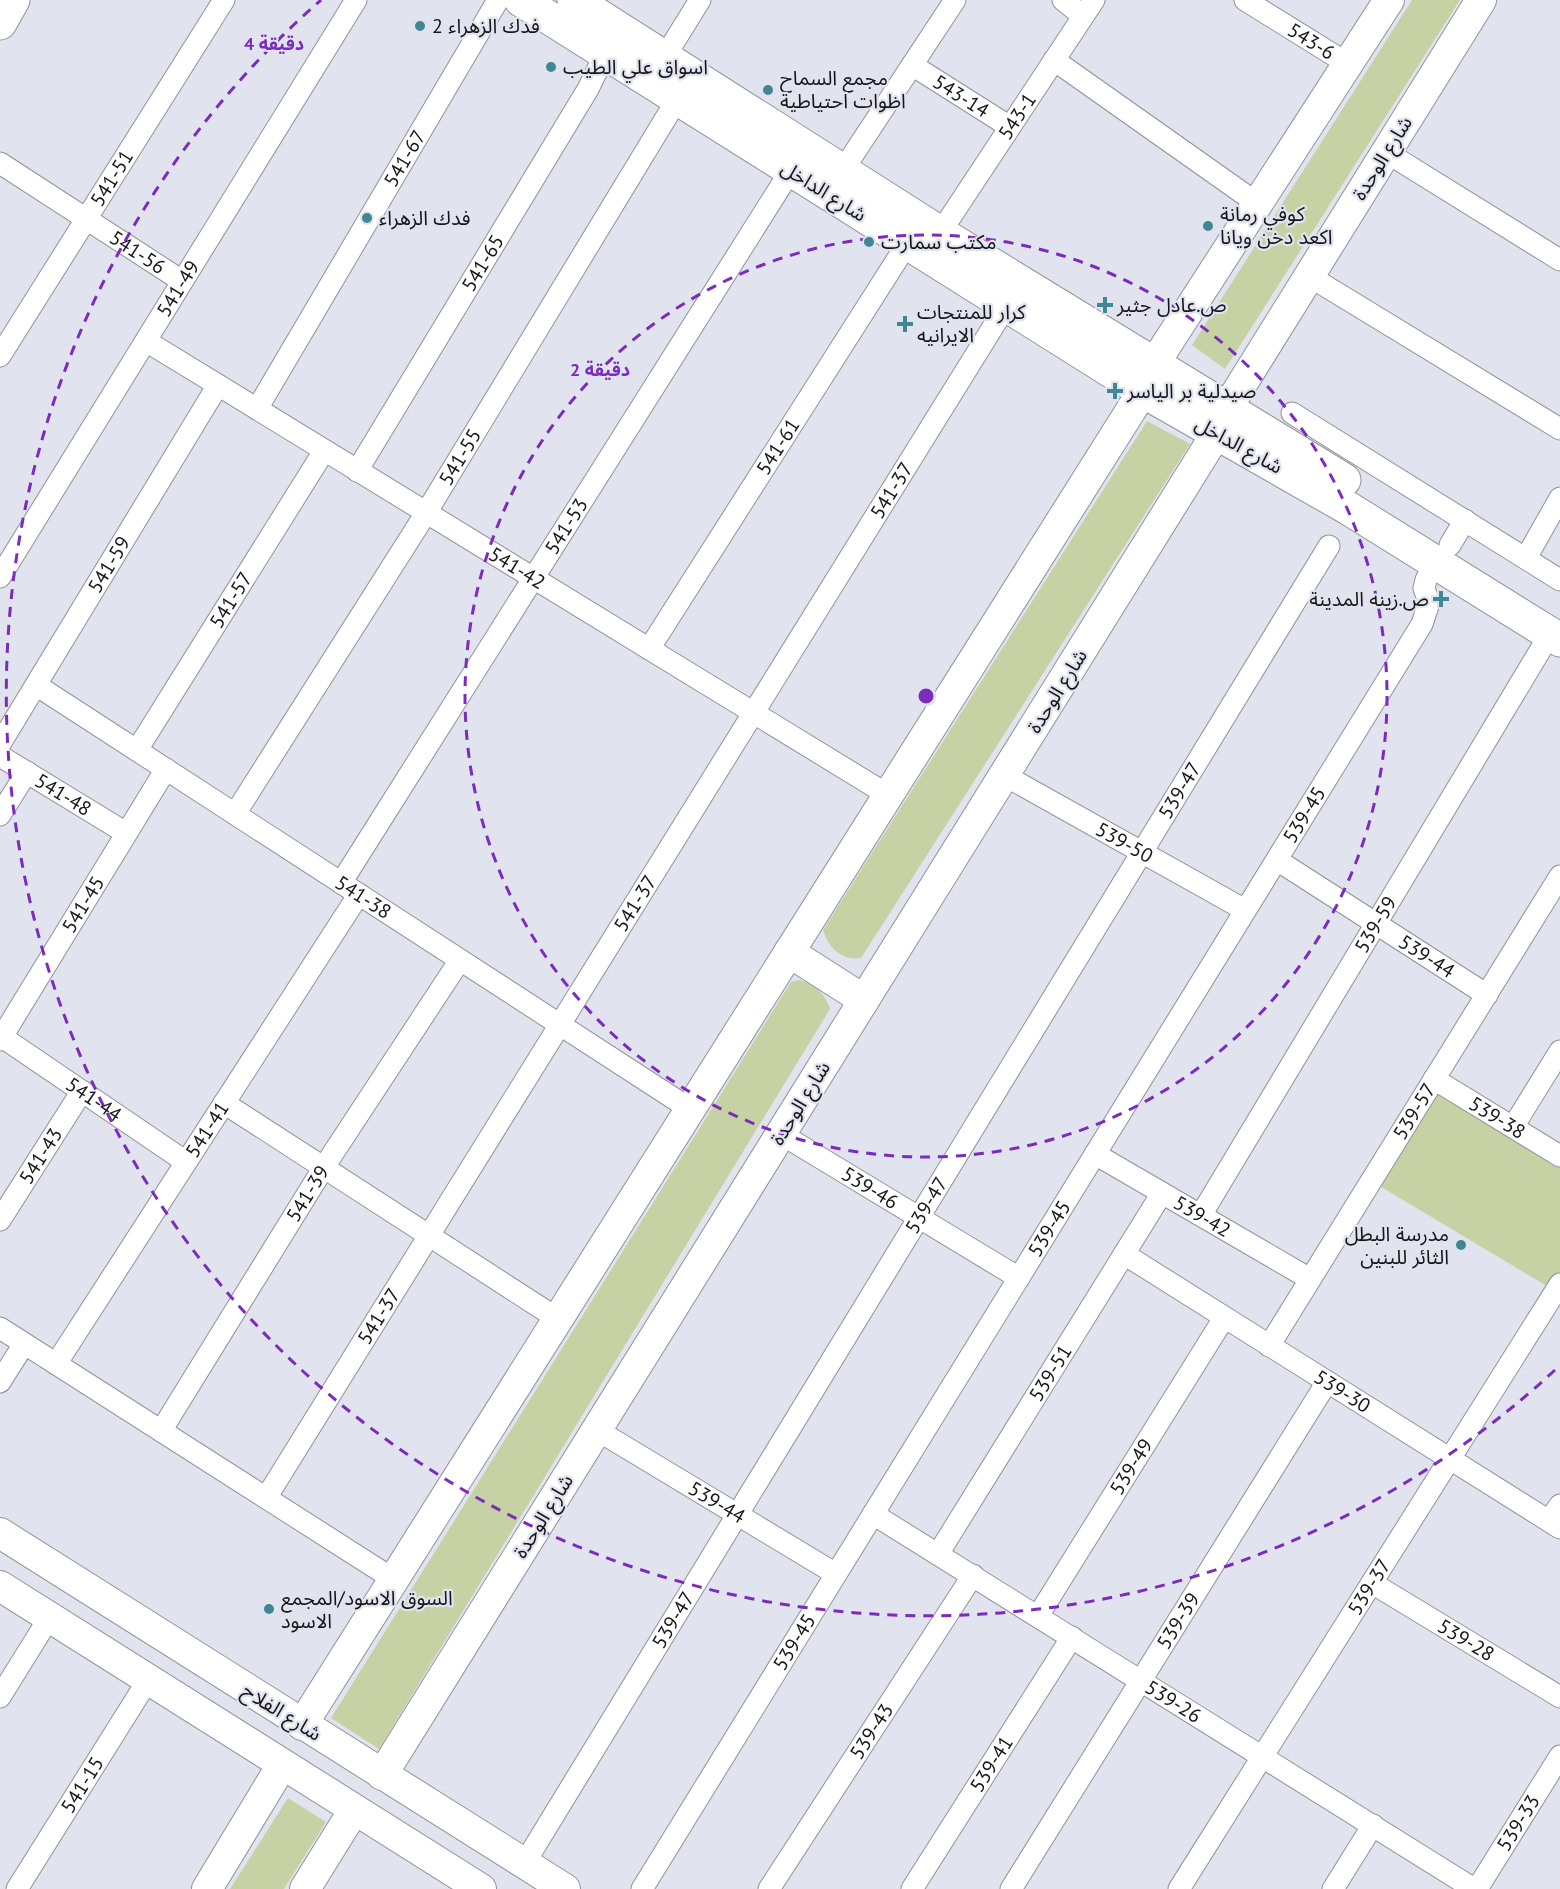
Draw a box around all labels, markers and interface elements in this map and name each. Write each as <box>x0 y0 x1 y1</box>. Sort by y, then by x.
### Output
place label: فدك الزهراء 2 <box>432 13 540 39</box>
street label: 543-6 <box>1283 17 1340 66</box>
marker: فدك الزهراء 2 <box>413 19 427 33</box>
text: 4 دقيقة <box>244 32 304 55</box>
place label: اسواق علي الطيب <box>563 54 708 83</box>
marker: اسواق علي الطيب <box>544 60 558 74</box>
place label: مجمع السماح اظوات احتياطية <box>780 65 906 114</box>
street label: 543-14 <box>928 69 994 124</box>
marker: مجمع السماح اظوات احتياطية <box>761 83 775 97</box>
street label: 543-1 <box>992 88 1042 145</box>
street label: شارع الوحدة <box>1346 111 1420 206</box>
street label: 541-67 <box>378 125 432 191</box>
street label: 541-51 <box>84 145 139 211</box>
street label: شارع الداخل <box>775 155 872 229</box>
place label: كوفي رمانة اكعد دخن ويانا <box>1220 201 1333 250</box>
place label: فدك الزهراء <box>379 205 471 231</box>
marker: فدك الزهراء <box>360 211 374 225</box>
marker: كوفي رمانة اكعد دخن ويانا <box>1201 219 1215 233</box>
street label: 541-56 <box>105 225 171 280</box>
place label: مكتب سمارت <box>881 229 997 255</box>
street label: 541-65 <box>456 230 510 296</box>
marker: مكتب سمارت <box>862 235 876 249</box>
street label: 541-49 <box>151 255 205 322</box>
place label: ص.عادل جثير <box>1116 292 1227 318</box>
marker: ص.عادل جثير <box>1098 298 1112 312</box>
place label: كرار للمنتجات الايرانيه <box>917 299 1026 348</box>
marker: كرار للمنتجات الايرانيه <box>898 317 912 331</box>
text: 2 دقيقة <box>570 358 630 381</box>
place label: صيدلية بر الياسر <box>1126 378 1256 404</box>
marker: صيدلية بر الياسر <box>1108 384 1122 398</box>
street label: شارع الداخل <box>1190 410 1287 481</box>
street label: 541-61 <box>750 414 805 480</box>
street label: 541-55 <box>433 424 487 490</box>
street label: 541-37 <box>864 457 919 523</box>
street label: 541-53 <box>539 493 594 559</box>
street label: 541-59 <box>82 531 136 598</box>
street label: 541-42 <box>484 541 550 595</box>
street label: 541-57 <box>203 567 258 633</box>
place label: ص.زينه المدينة <box>1309 586 1429 612</box>
marker: ص.زينه المدينة <box>1434 592 1448 606</box>
street label: شارع الوحدة <box>1021 644 1095 739</box>
centre of rings <box>916 686 936 706</box>
street label: 539-47 <box>1153 757 1207 824</box>
street label: 541-48 <box>30 767 96 822</box>
street label: 539-45 <box>1277 782 1332 848</box>
street label: 539-50 <box>1091 816 1158 869</box>
street label: 541-38 <box>330 869 396 925</box>
street label: 541-37 <box>608 870 663 936</box>
street label: 541-45 <box>56 871 110 938</box>
street label: 539-59 <box>1349 891 1403 958</box>
street label: 539-44 <box>1394 929 1460 984</box>
street label: شارع الوحدة <box>764 1056 838 1151</box>
street label: 541-44 <box>61 1071 127 1128</box>
street label: 539-57 <box>1387 1078 1442 1144</box>
street label: 539-38 <box>1464 1090 1530 1145</box>
street label: 541-41 <box>180 1097 235 1162</box>
street label: 541-43 <box>13 1123 68 1189</box>
street label: 541-39 <box>280 1161 335 1227</box>
street label: 539-46 <box>837 1161 903 1215</box>
street label: 539-47 <box>899 1172 954 1238</box>
street label: 539-42 <box>1169 1190 1235 1243</box>
street label: 539-45 <box>1022 1195 1077 1262</box>
place label: مدرسة البطل الثائر للبنين <box>1345 1221 1449 1270</box>
marker: مدرسة البطل الثائر للبنين <box>1454 1238 1468 1252</box>
street label: 541-37 <box>352 1283 406 1349</box>
street label: 539-51 <box>1023 1340 1078 1406</box>
street label: 539-30 <box>1309 1364 1376 1419</box>
street label: 539-49 <box>1104 1434 1159 1500</box>
street label: شارع الوحدة <box>507 1469 581 1564</box>
street label: 539-44 <box>684 1475 750 1529</box>
street label: 539-37 <box>1342 1554 1397 1620</box>
place label: السوق الاسود/المجمع الاسود <box>281 1585 453 1634</box>
street label: 539-47 <box>646 1587 700 1653</box>
street label: 539-39 <box>1151 1588 1206 1654</box>
marker: السوق الاسود/المجمع الاسود <box>262 1602 276 1616</box>
street label: 539-45 <box>767 1609 821 1675</box>
street label: 539-28 <box>1433 1613 1499 1667</box>
street label: 539-26 <box>1140 1674 1206 1729</box>
street label: شارع الفلاح <box>236 1677 327 1748</box>
street label: 539-43 <box>844 1698 899 1764</box>
street label: 539-41 <box>964 1731 1019 1797</box>
street label: 541-15 <box>55 1752 110 1818</box>
street label: 539-33 <box>1491 1790 1546 1856</box>

